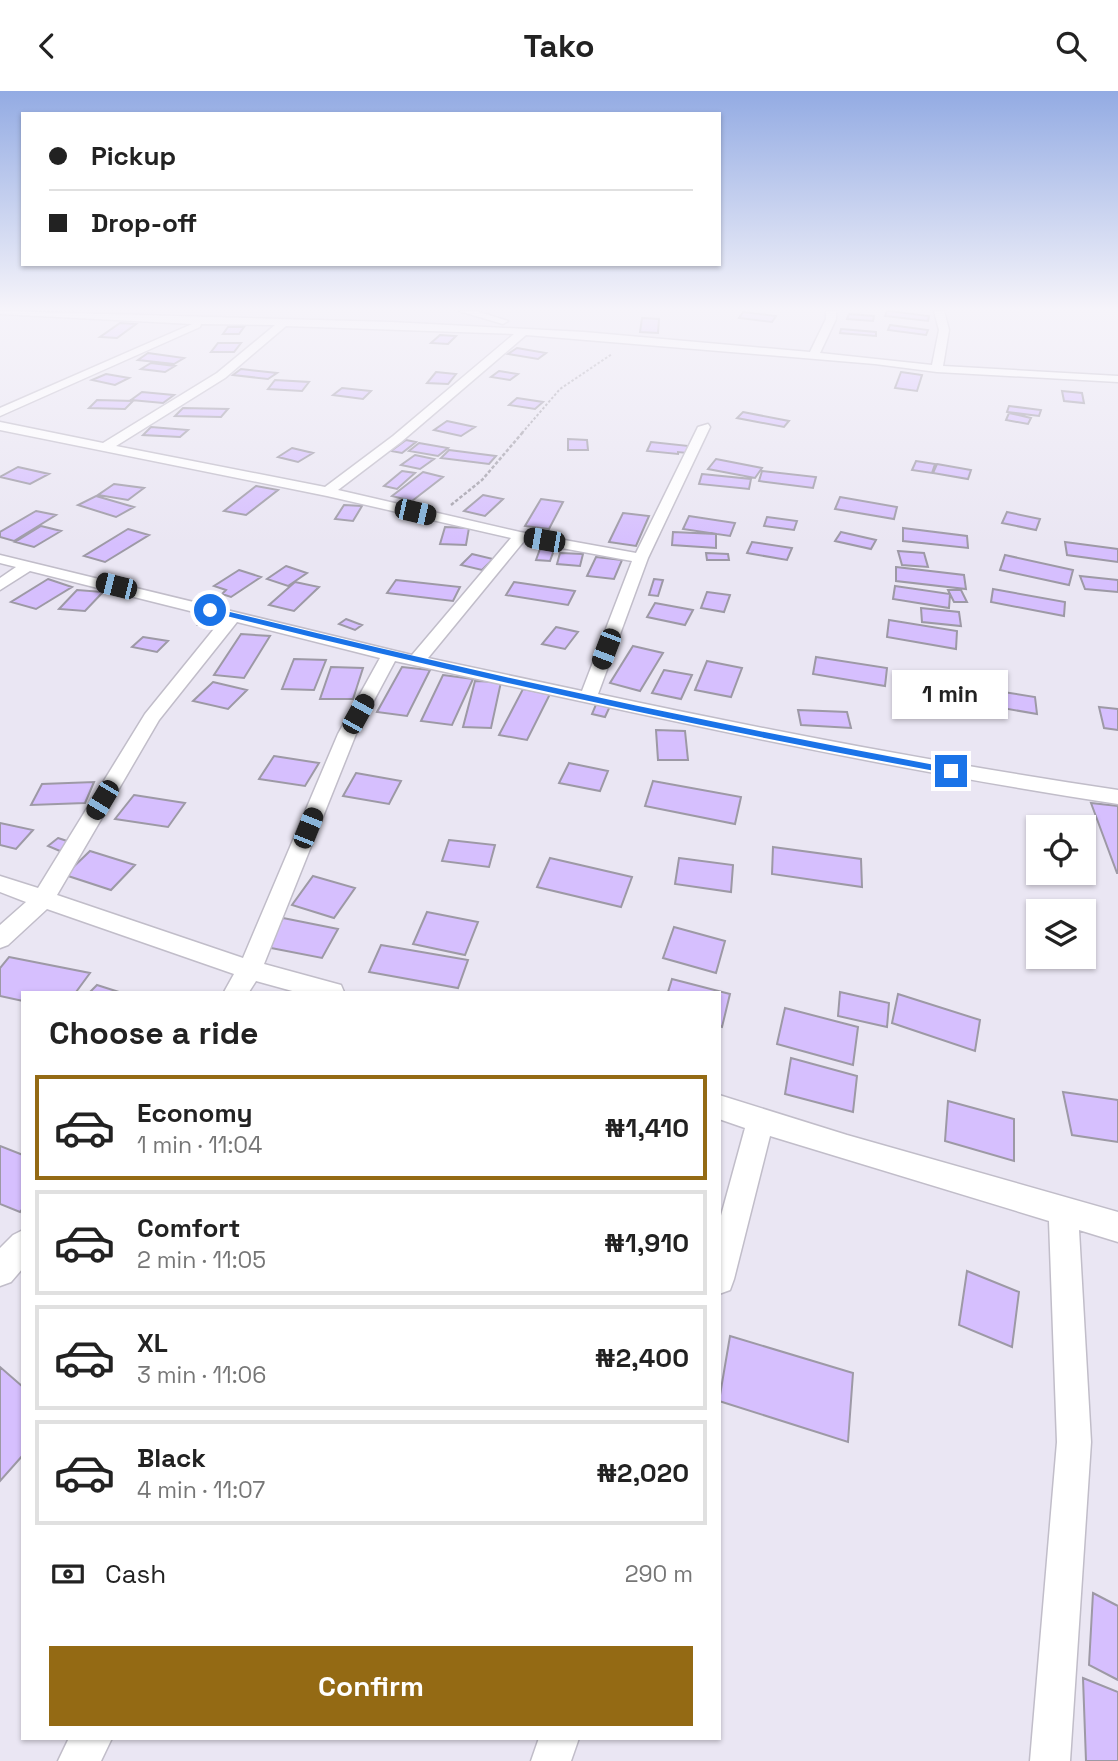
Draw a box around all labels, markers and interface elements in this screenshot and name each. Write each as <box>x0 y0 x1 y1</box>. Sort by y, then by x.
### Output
text: Tako <box>523 26 595 66</box>
icon: back <box>28 27 66 65</box>
icon: search <box>1052 27 1090 65</box>
text: Pickup <box>91 139 176 173</box>
text: Drop-off <box>91 206 197 240</box>
car <box>393 497 438 527</box>
car <box>522 526 567 554</box>
car <box>94 571 139 601</box>
route start <box>194 594 226 626</box>
car <box>589 626 624 672</box>
callout: 1 min <box>893 669 1009 719</box>
text: 1 min <box>922 679 978 709</box>
car <box>339 691 378 737</box>
route end <box>935 755 967 787</box>
car <box>83 777 122 823</box>
car <box>291 805 326 851</box>
map controls <box>1026 815 1096 969</box>
button: locate <box>1026 815 1096 885</box>
button: layers <box>1026 899 1096 969</box>
text: Choose a ride <box>49 1013 259 1053</box>
icon: car <box>53 1096 116 1159</box>
text: Economy <box>137 1096 253 1130</box>
text: ₦1,410 <box>604 1111 689 1145</box>
text: 1 min · 11:04 <box>137 1130 262 1160</box>
icon: car <box>53 1211 116 1274</box>
text: Comfort <box>137 1211 240 1245</box>
text: ₦1,910 <box>604 1226 689 1260</box>
text: 2 min · 11:05 <box>137 1245 266 1275</box>
icon: car <box>53 1326 116 1389</box>
text: XL <box>137 1326 168 1360</box>
text: ₦2,400 <box>595 1341 689 1375</box>
text: 3 min · 11:06 <box>137 1360 266 1390</box>
icon: car <box>53 1441 116 1504</box>
text: Black <box>137 1441 206 1475</box>
text: ₦2,020 <box>596 1456 689 1490</box>
text: 4 min · 11:07 <box>137 1475 265 1505</box>
icon: cash <box>49 1555 87 1593</box>
text: Cash <box>105 1557 166 1591</box>
text: 290 m <box>625 1559 693 1589</box>
button: Confirm <box>49 1646 693 1726</box>

